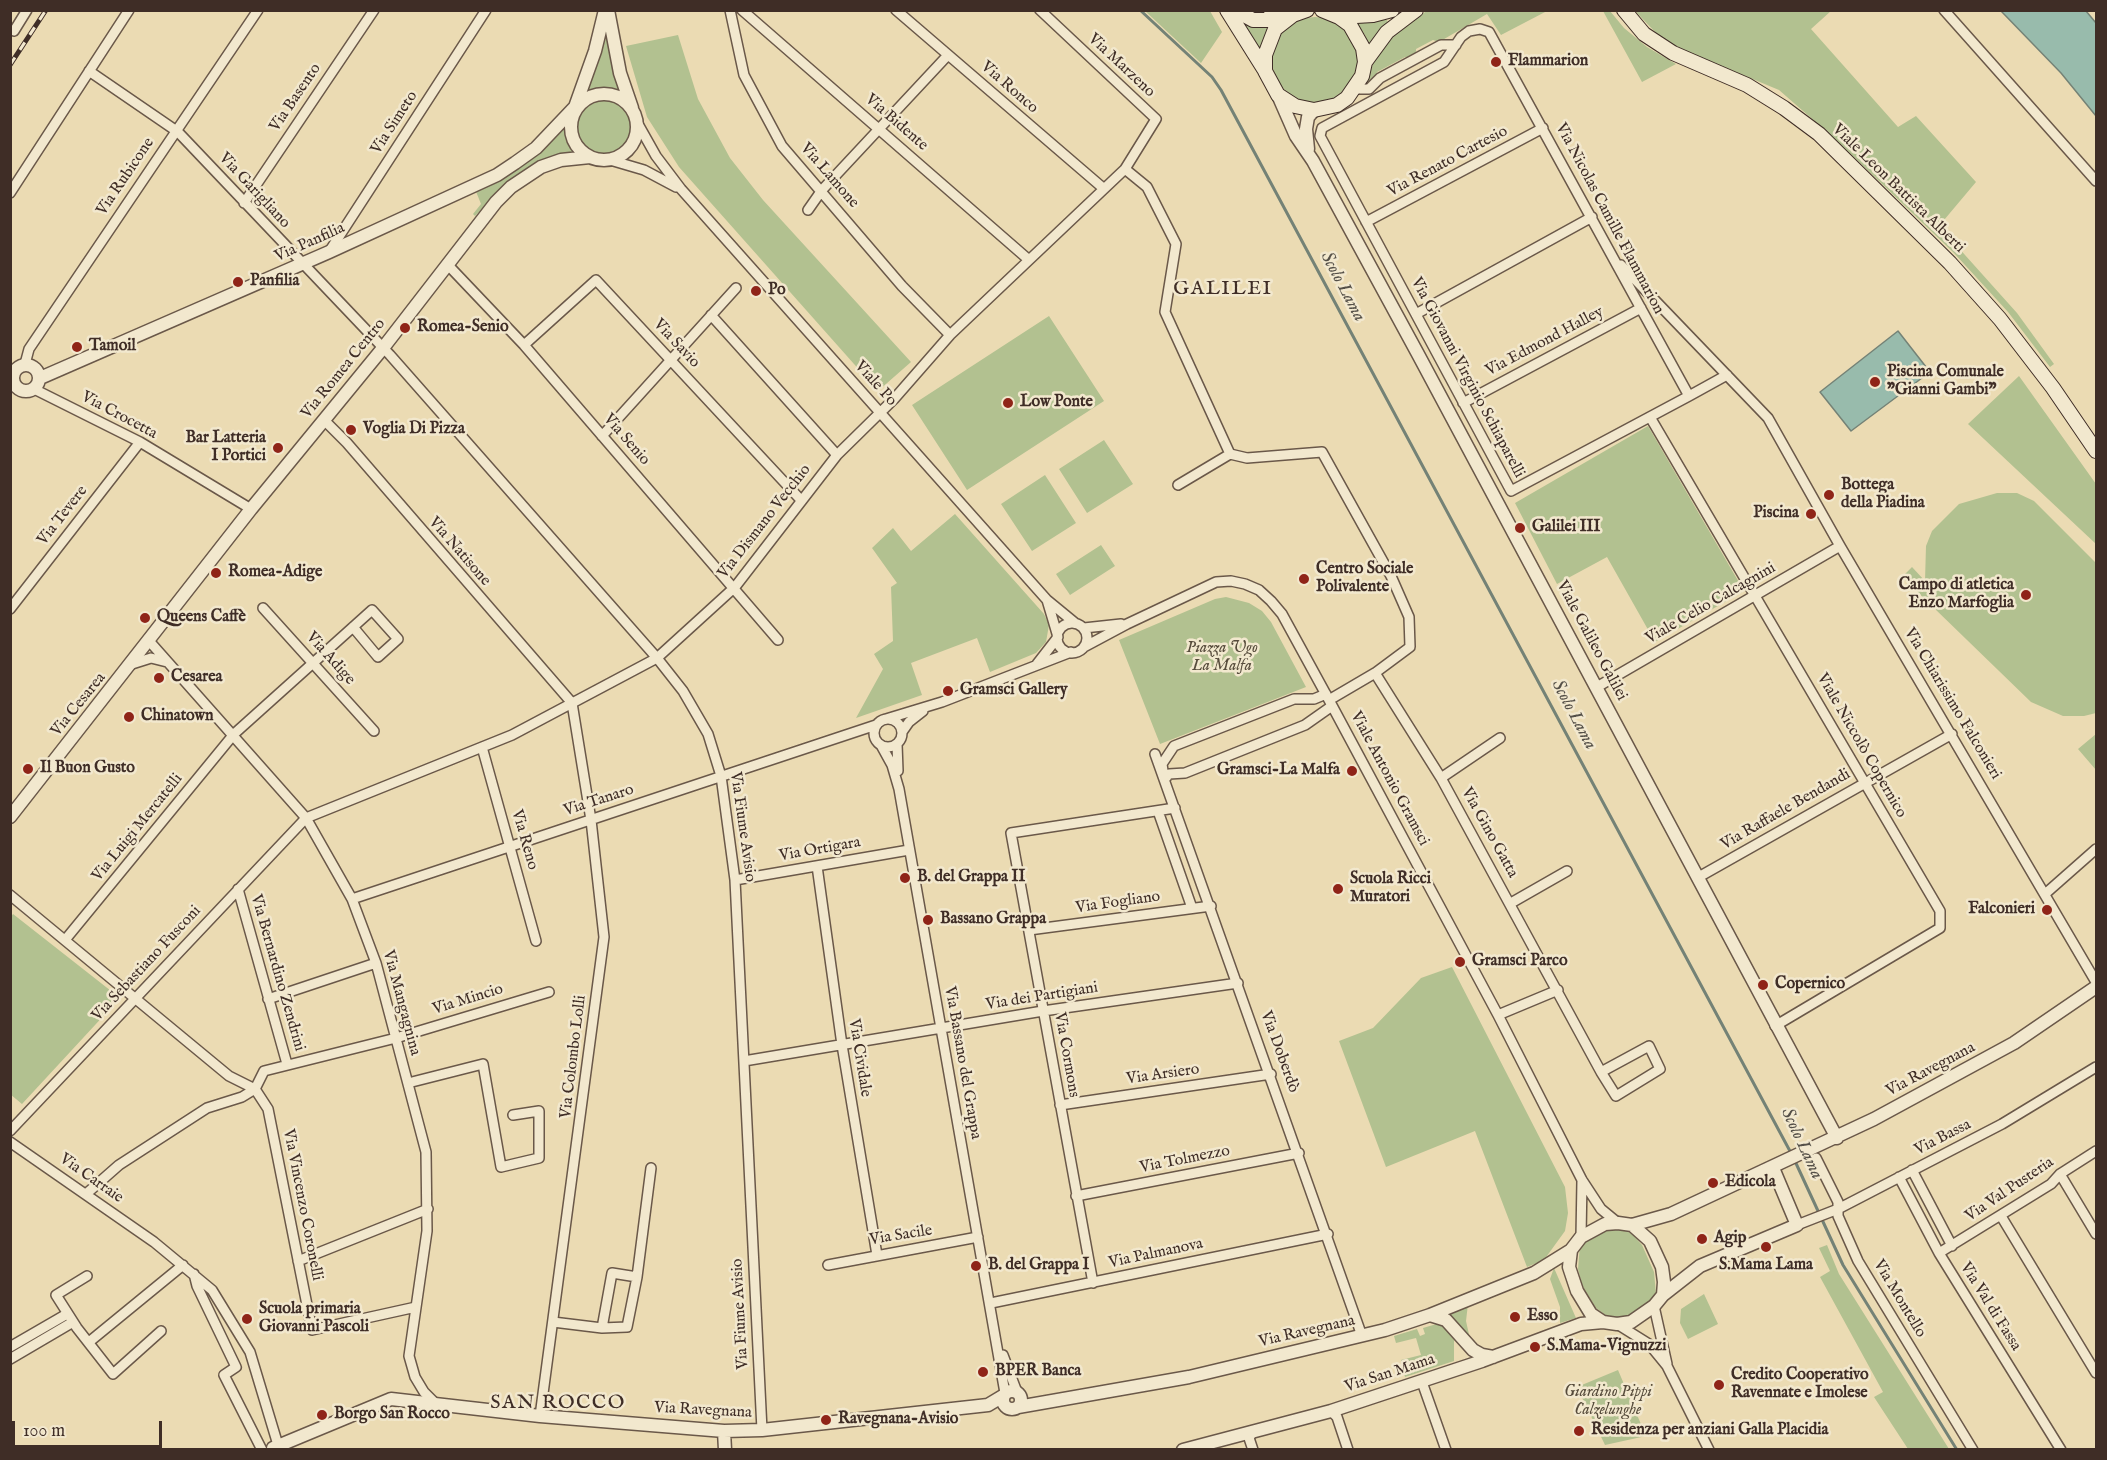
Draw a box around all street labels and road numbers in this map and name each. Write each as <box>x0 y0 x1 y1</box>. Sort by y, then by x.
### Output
street label: Via Marzeno <box>1083 30 1159 102</box>
street label: Via Ronco <box>976 58 1042 118</box>
street label: Via Basento <box>266 60 326 136</box>
street label: Via Simeto <box>368 88 422 158</box>
street label: Via Bidente <box>861 90 931 156</box>
street label: Via Nicolas Camille Flammarion <box>1550 120 1668 318</box>
street label: Viale Leon Battista Alberti <box>1828 121 1968 257</box>
street label: Via Renato Cartesio <box>1385 122 1511 202</box>
street label: Via Rubicone <box>93 135 159 219</box>
street label: Via Lamone <box>795 139 863 213</box>
street label: Via Garigliano <box>214 149 294 233</box>
street label: Via Panfilia <box>272 219 348 267</box>
street label: Via Giovanni Virginio Schiaparelli <box>1406 274 1528 482</box>
street label: Via Edmond Halley <box>1483 303 1607 381</box>
street label: Via Romea Centro <box>298 315 390 423</box>
street label: Via Savio <box>649 316 703 372</box>
street label: Viale Po <box>850 357 900 411</box>
street label: Via Crocetta <box>78 388 160 444</box>
street label: Via Senio <box>598 410 654 470</box>
street label: Via Dismano Vecchio <box>714 461 816 583</box>
street label: Via Tevere <box>34 482 92 550</box>
street label: Via Natisone <box>424 514 494 590</box>
street label: Viale Celio Calcagnini <box>1643 559 1779 649</box>
street label: Viale Galileo Galilei <box>1551 578 1631 704</box>
street label: Via Chiarissimo Falconieri <box>1899 625 2005 783</box>
street label: Via Adige <box>301 628 359 690</box>
street label: Via Cesarea <box>47 669 111 741</box>
street label: Viale Niccolò Copernico <box>1812 670 1910 822</box>
street label: Viale Antonio Gramsci <box>1345 708 1433 850</box>
street label: Via Raffaele Bendandi <box>1718 765 1854 855</box>
street label: Via Luigi Mercatelli <box>89 770 187 886</box>
street label: Via Fiume Avisio <box>725 771 759 883</box>
street label: Via Tanaro <box>562 781 636 821</box>
street label: Via Gino Gatta <box>1456 784 1522 882</box>
street label: Via Reno <box>506 808 542 872</box>
street label: Via Ortigara <box>778 833 862 867</box>
street label: Via Fogliano <box>1074 888 1162 918</box>
street label: Via Bernardino Zendrini <box>245 892 309 1054</box>
street label: Via Sebastiano Fusconi <box>88 902 206 1026</box>
street label: Via Mangagnina <box>378 948 424 1058</box>
street label: Via dei Partigiani <box>985 979 1099 1015</box>
street label: Via Mincio <box>430 980 506 1020</box>
street label: Via Bassano del Grappa <box>939 985 985 1141</box>
street label: Via Colombo Lolli <box>557 994 591 1120</box>
street label: Via Doberdò <box>1255 1009 1303 1095</box>
street label: Via Cormons <box>1049 1011 1083 1099</box>
street label: Via Cividale <box>843 1017 875 1099</box>
street label: Via Ravegnana <box>1883 1039 1979 1101</box>
street label: Via Arsiero <box>1125 1060 1201 1090</box>
street label: Via Bassa <box>1912 1116 1974 1160</box>
street label: Via Vincenzo Coronelli <box>278 1128 326 1282</box>
street label: Via Tolmezzo <box>1138 1142 1232 1178</box>
street label: Via Carraie <box>55 1150 127 1208</box>
street label: Via Val Pusteria <box>1962 1153 2058 1227</box>
street label: Via Sacile <box>868 1222 934 1250</box>
street label: Via Palmanova <box>1107 1235 1205 1273</box>
street label: Via Montello <box>1868 1257 1930 1341</box>
street label: Via Fiume Avisio <box>729 1258 753 1370</box>
street label: Via Val di Fassa <box>1955 1259 2025 1355</box>
street label: Via Ravegnana <box>1257 1312 1357 1352</box>
street label: Via San Mama <box>1343 1350 1437 1398</box>
street label: Via Ravegnana <box>654 1399 752 1423</box>

